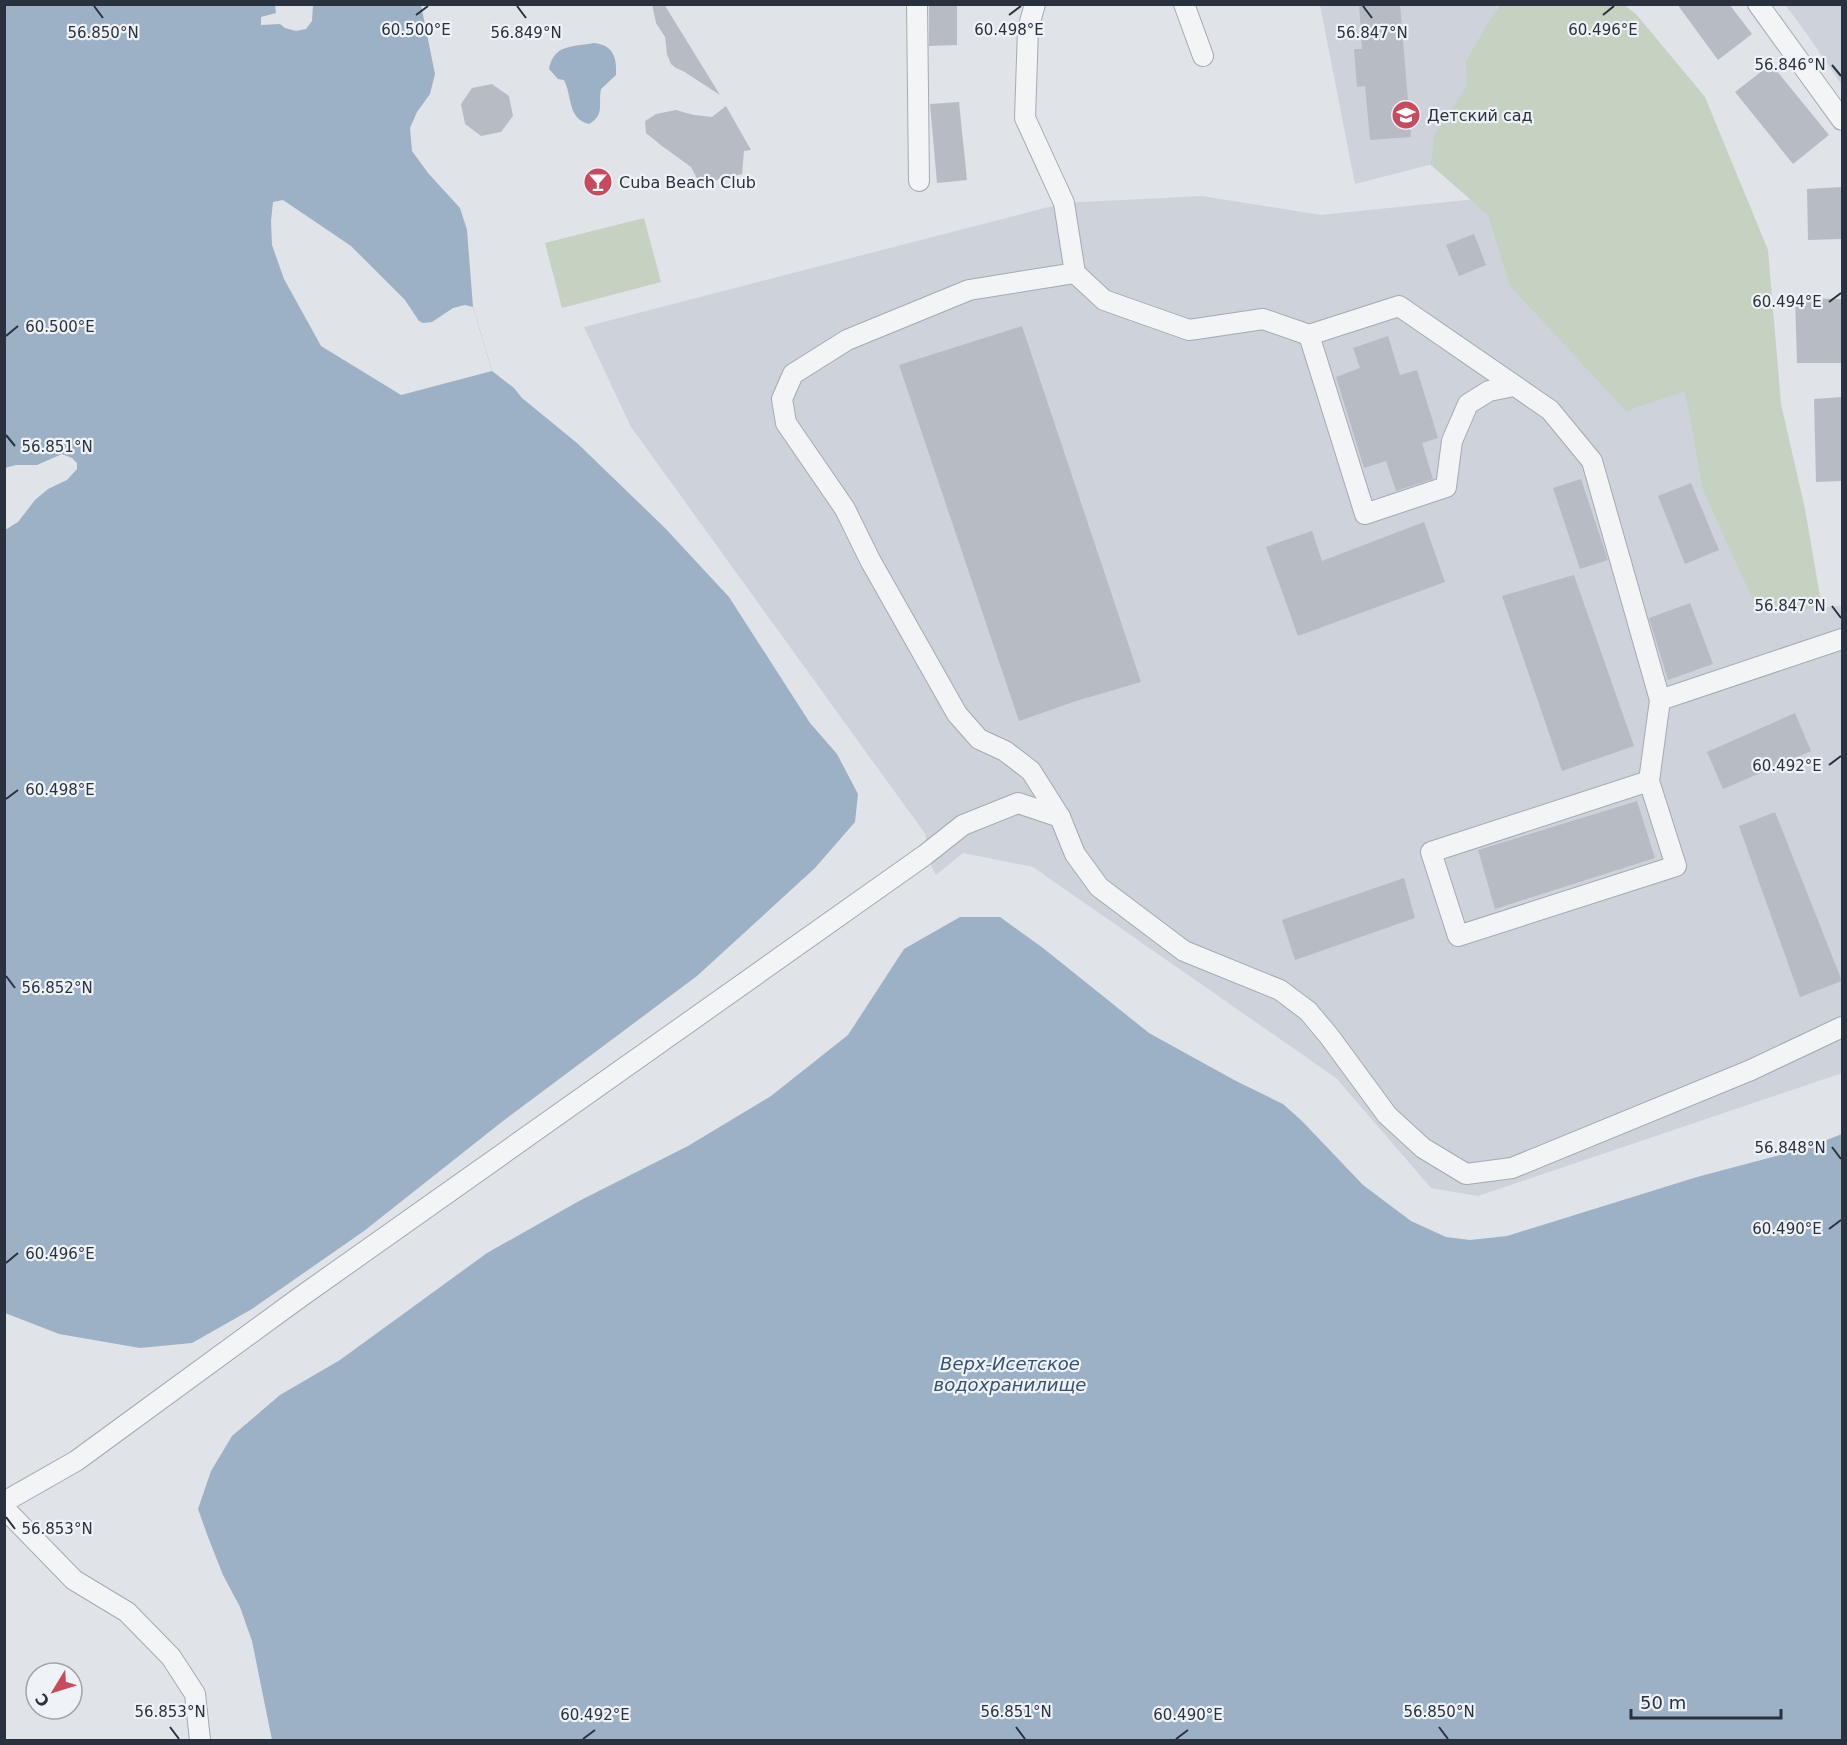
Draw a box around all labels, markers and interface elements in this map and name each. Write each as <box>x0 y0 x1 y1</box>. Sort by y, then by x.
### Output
text: 60.500°E <box>381 21 451 39</box>
text: 60.498°E <box>974 21 1044 39</box>
text: 60.496°E <box>1568 21 1638 39</box>
text: 56.850°N <box>67 24 139 42</box>
text: 56.849°N <box>490 24 562 42</box>
text: 56.847°N <box>1336 24 1408 42</box>
text: 56.846°N <box>1754 56 1826 74</box>
school or university icon: Детский сад <box>1390 99 1422 131</box>
place label: Детский сад <box>1427 106 1533 125</box>
bar icon: Cuba Beach Club <box>582 166 614 198</box>
place label: Cuba Beach Club <box>619 173 756 192</box>
text: 60.494°E <box>1752 293 1822 311</box>
text: 60.500°E <box>25 318 95 336</box>
text: 56.851°N <box>21 438 93 456</box>
text: 56.847°N <box>1754 597 1826 615</box>
text: 60.492°E <box>1752 757 1822 775</box>
text: 60.498°E <box>25 781 95 799</box>
text: 56.852°N <box>21 979 93 997</box>
text: 56.848°N <box>1754 1139 1826 1157</box>
text: 60.490°E <box>1752 1220 1822 1238</box>
text: 60.496°E <box>25 1245 95 1263</box>
water label: Верх-Исетское водохранилище <box>934 1353 1086 1395</box>
text: 56.853°N <box>21 1520 93 1538</box>
north arrow <box>24 1661 84 1721</box>
scale bar <box>1631 1682 1781 1720</box>
text: С <box>31 1689 54 1710</box>
text: 50 m <box>1640 1692 1686 1713</box>
text: 56.853°N <box>134 1703 206 1721</box>
text: 56.851°N <box>980 1703 1052 1721</box>
text: 56.850°N <box>1403 1703 1475 1721</box>
text: 60.492°E <box>560 1706 630 1724</box>
text: 60.490°E <box>1153 1706 1223 1724</box>

